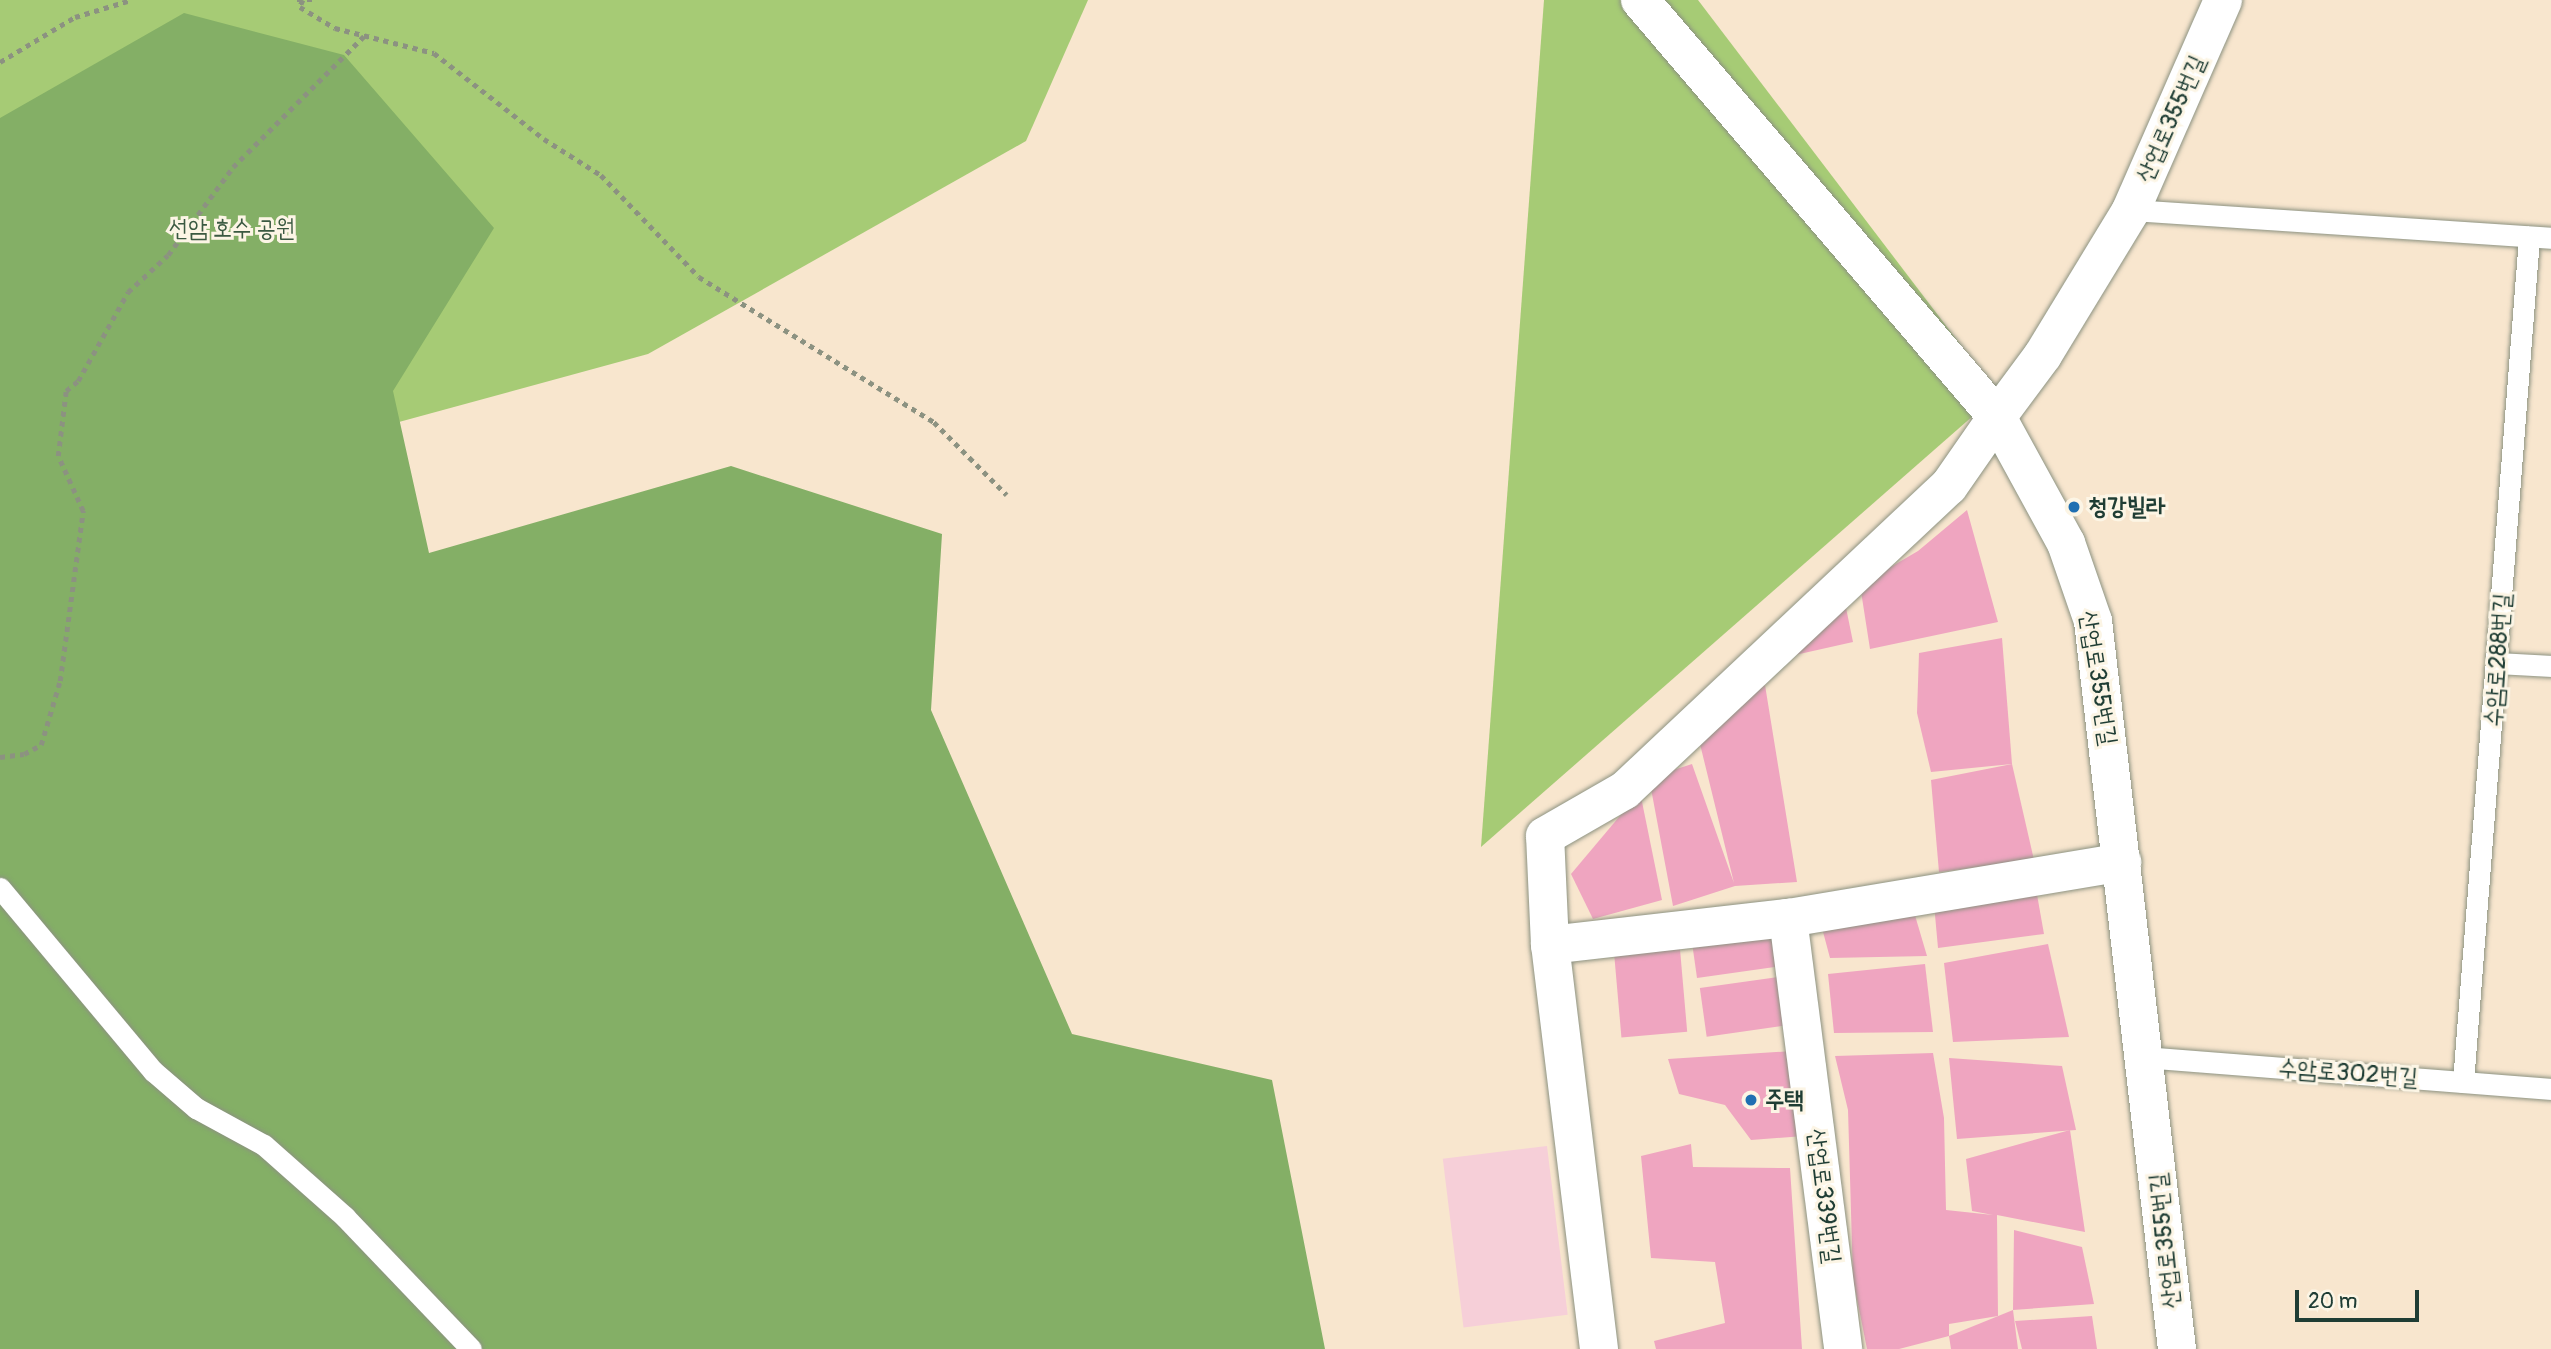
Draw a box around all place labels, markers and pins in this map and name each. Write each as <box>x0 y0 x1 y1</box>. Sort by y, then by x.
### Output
place label: 청강빌라 <box>2088 493 2165 521</box>
marker: 청강빌라 <box>2066 499 2082 515</box>
place label: 주택 <box>1765 1086 1804 1114</box>
marker: 주택 <box>1743 1092 1759 1108</box>

